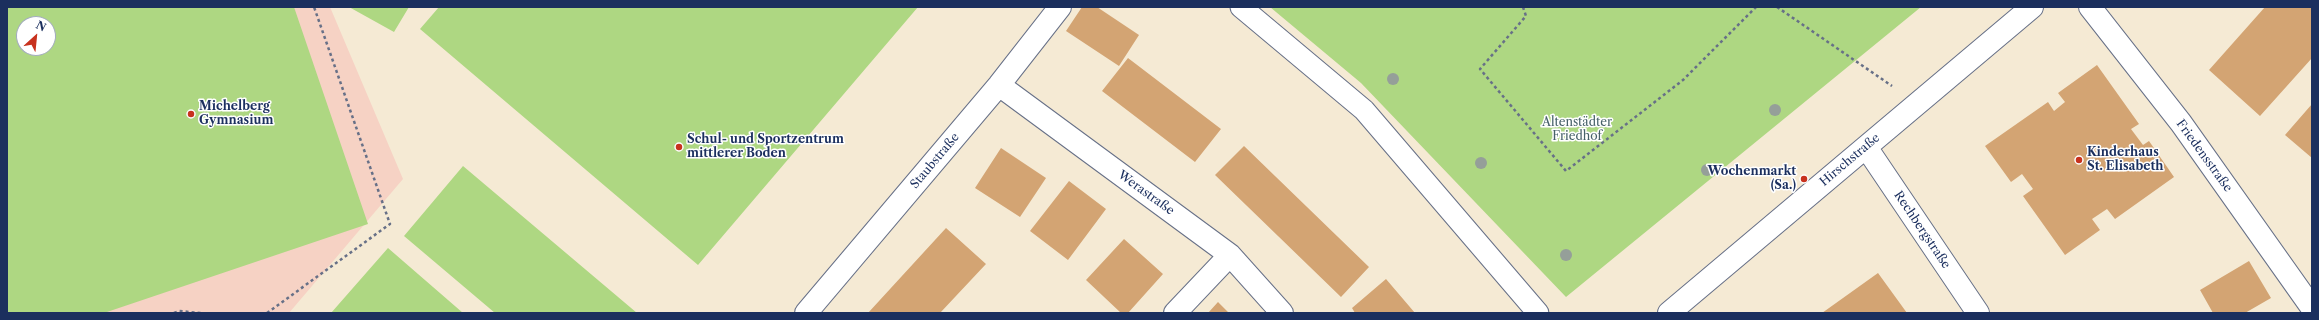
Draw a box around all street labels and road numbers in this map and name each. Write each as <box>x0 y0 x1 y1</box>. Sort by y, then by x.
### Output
street label: Friedensstraße <box>2173 117 2235 195</box>
street label: Staubstraße <box>908 130 962 192</box>
street label: Hirschstraße <box>1817 131 1883 189</box>
street label: Werastraße <box>1115 168 1177 218</box>
street label: Rechbergstraße <box>1891 189 1953 271</box>

